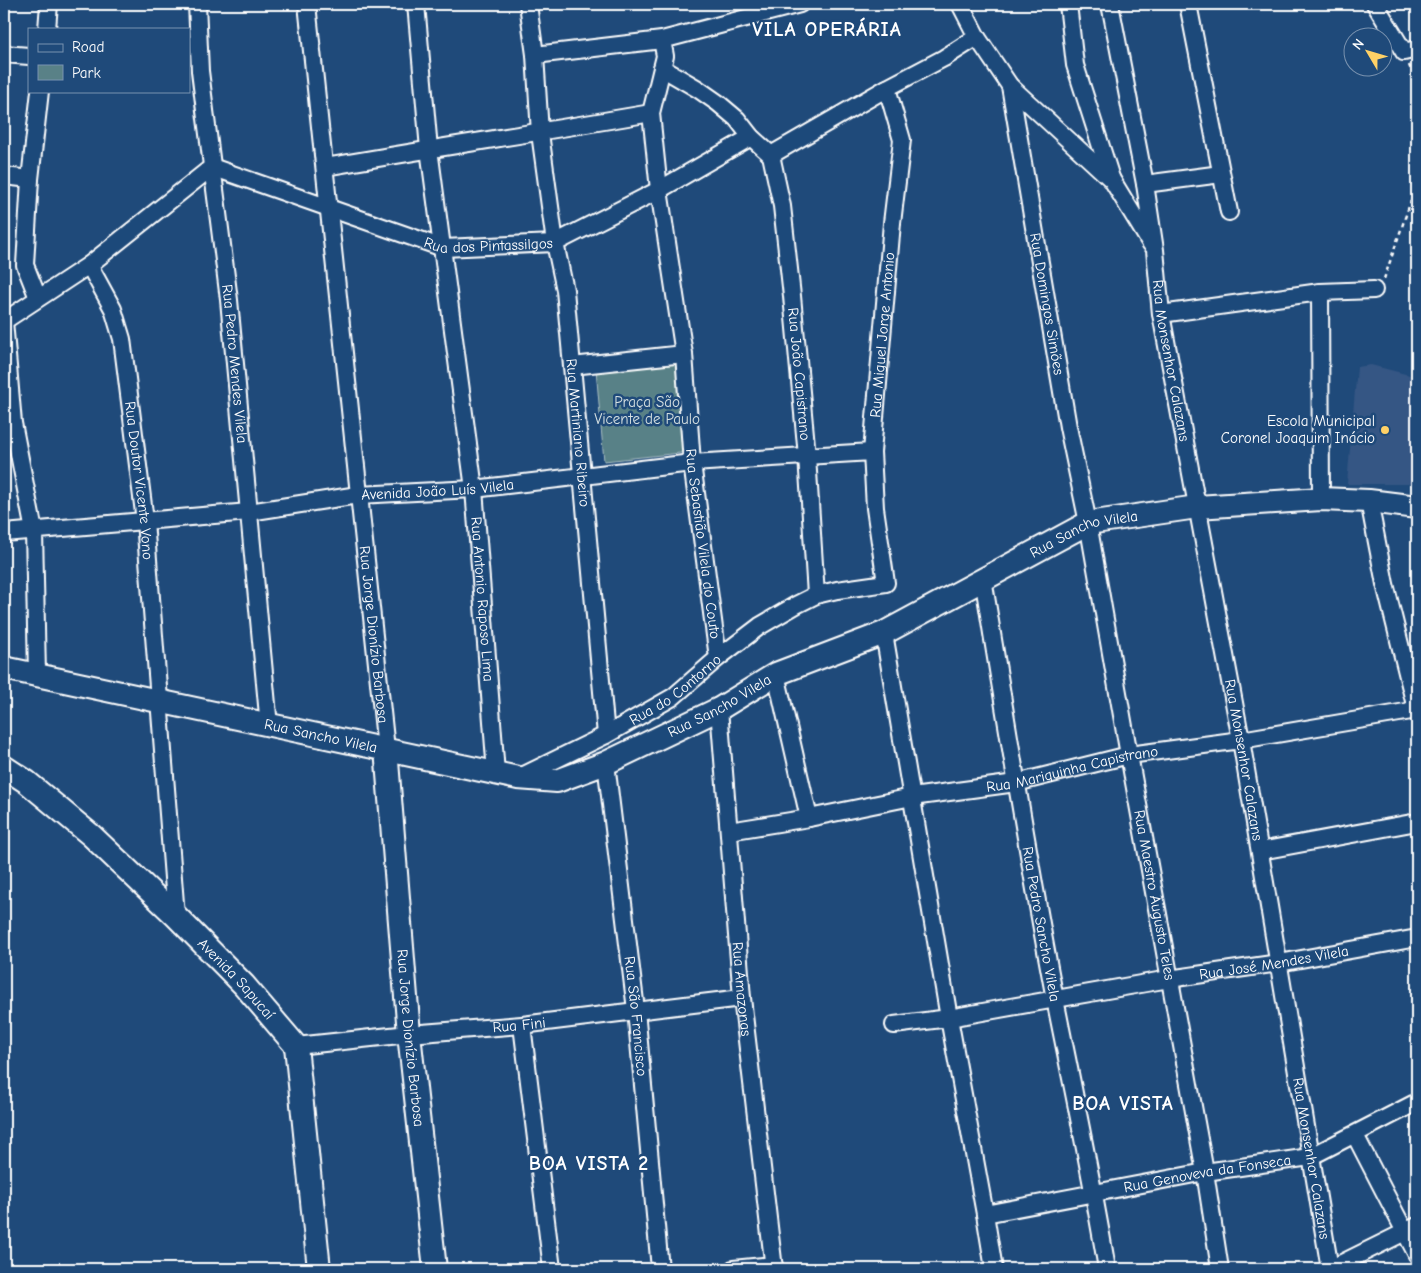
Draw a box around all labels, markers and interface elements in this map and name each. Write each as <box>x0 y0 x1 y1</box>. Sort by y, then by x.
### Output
district label: VILA OPERÁRIA <box>752 17 902 41</box>
legend <box>28 28 190 92</box>
north arrow <box>1344 28 1394 78</box>
text: N <box>1349 35 1368 53</box>
text: Road <box>72 38 104 56</box>
text: Park <box>72 64 101 82</box>
street label: Rua Domingos Simões <box>1026 232 1068 376</box>
street label: Rua dos Pintassilgos <box>422 233 553 257</box>
street label: Rua Miguel Jorge Antonio <box>866 251 898 418</box>
street label: Rua Monsenhor Calazans <box>1149 279 1194 443</box>
street label: Rua Pedro Mendes Vilela <box>218 283 251 444</box>
street label: Rua João Capistrano <box>784 307 815 441</box>
street label: Rua Martiniano Ribeiro <box>562 358 594 508</box>
park label: Praça São Vicente de Paulo <box>594 393 700 428</box>
street label: Rua Doutor Vicente Vono <box>121 400 157 560</box>
place label: Escola Municipal Coronel Joaquim Inácio <box>1221 412 1375 447</box>
marker: Escola Municipal Coronel Joaquim Inácio <box>1379 424 1391 436</box>
street label: Rua Sebastião Vilela do Couto <box>682 448 724 640</box>
street label: Avenida João Luís Vilela <box>361 475 515 504</box>
street label: Rua Sancho Vilela <box>1027 507 1139 562</box>
street label: Rua Antonio Raposo Lima <box>467 516 498 682</box>
street label: Rua Jorge Dionízio Barbosa <box>355 545 392 724</box>
street label: Rua do Contorno <box>626 650 725 729</box>
street label: Rua Sancho Vilela <box>665 670 774 741</box>
street label: Rua Monsenhor Calazans <box>1221 678 1267 842</box>
street label: Rua Sancho Vilela <box>263 715 379 757</box>
street label: Rua Mariquinha Capistrano <box>985 742 1159 796</box>
street label: Rua Maestro Augusto Teles <box>1130 809 1179 982</box>
street label: Rua Pedro Sancho Vilela <box>1018 845 1064 1003</box>
street label: Avenida Sapucaí <box>194 934 279 1024</box>
street label: Rua Amazonas <box>729 941 755 1037</box>
street label: Rua José Mendes Vilela <box>1198 942 1350 984</box>
street label: Rua Jorge Dionízio Barbosa <box>393 948 428 1128</box>
street label: Rua São Francisco <box>621 955 651 1077</box>
street label: Rua Fini <box>492 1013 547 1036</box>
street label: Rua Monsenhor Calazans <box>1289 1076 1334 1240</box>
district label: BOA VISTA <box>1072 1092 1174 1115</box>
street label: Rua Genoveva da Fonseca <box>1122 1151 1292 1196</box>
district label: BOA VISTA 2 <box>529 1152 649 1175</box>

